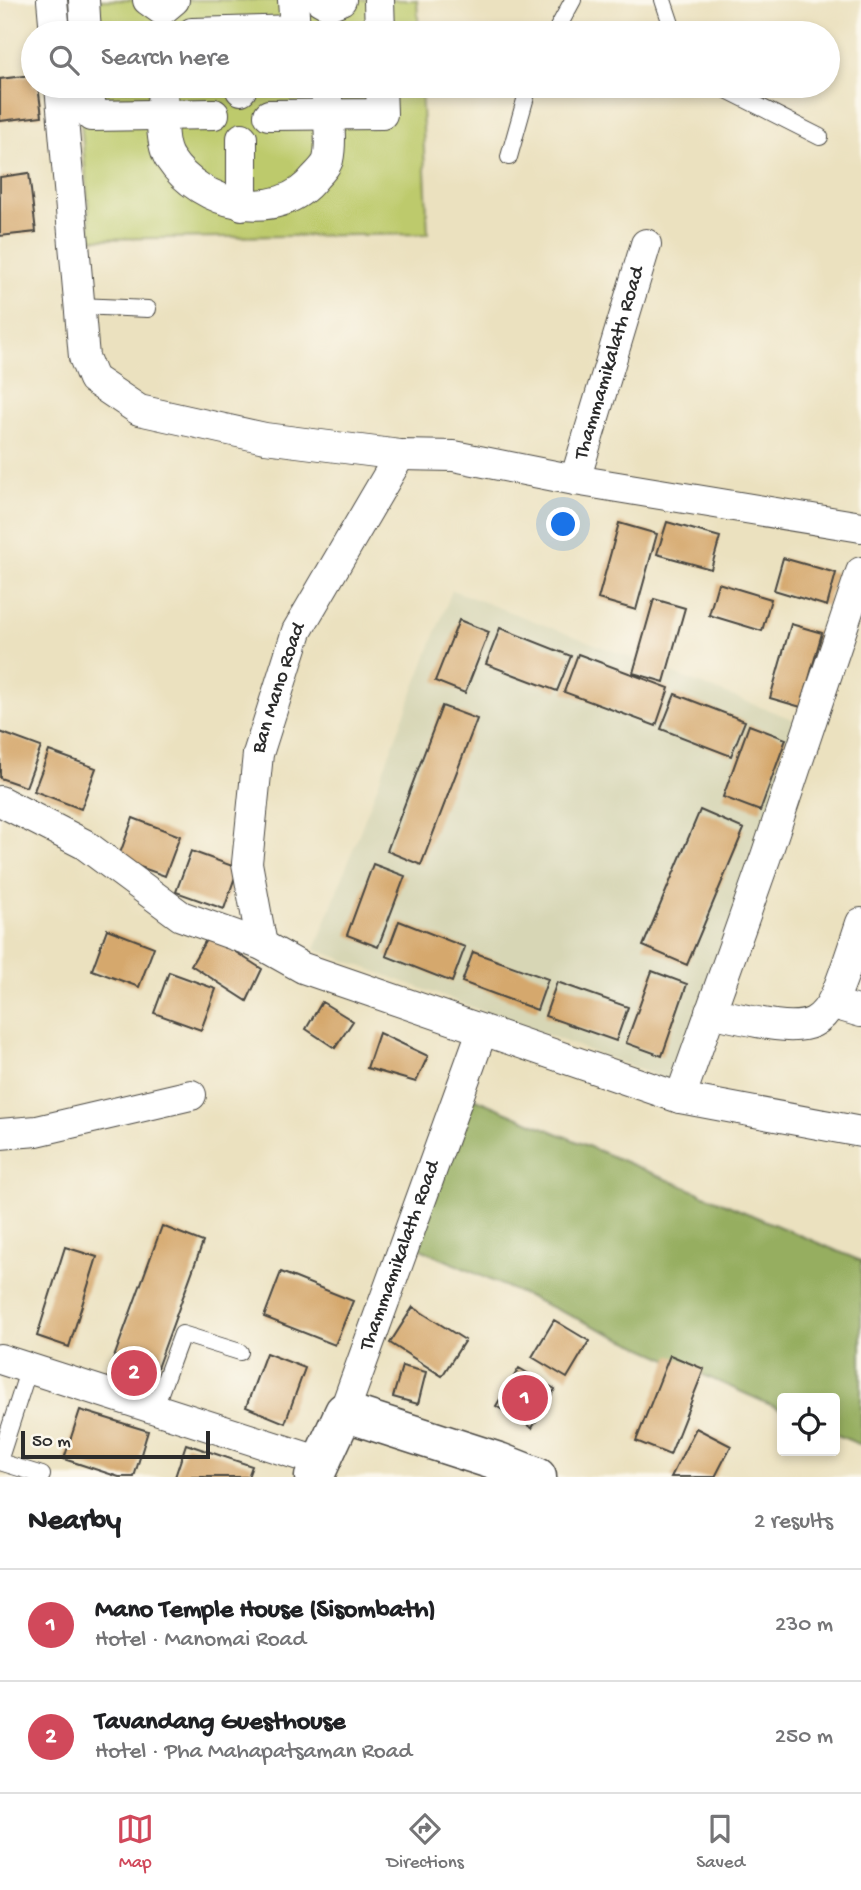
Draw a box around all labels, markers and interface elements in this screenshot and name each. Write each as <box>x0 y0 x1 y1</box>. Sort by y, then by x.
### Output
search box <box>21 21 840 98</box>
icon: search <box>45 41 83 79</box>
text: Search here <box>101 44 229 75</box>
street label: Thammamikalath Road <box>569 262 651 464</box>
your location <box>546 507 580 541</box>
street label: Ban Mano Road <box>246 617 313 757</box>
street label: Thammamikalath Road <box>354 1156 447 1355</box>
pin: 2 <box>111 1347 157 1399</box>
pin: 1 <box>502 1372 548 1424</box>
map controls <box>777 1393 840 1456</box>
button: locate <box>777 1393 840 1456</box>
scale bar <box>21 1428 210 1460</box>
text: 50 m <box>32 1431 71 1454</box>
text: Nearby <box>28 1505 121 1540</box>
text: 2 results <box>754 1509 833 1536</box>
text: Mano Temple House (Sisombath) <box>95 1596 436 1627</box>
text: 1 <box>46 1612 56 1639</box>
text: 230 m <box>775 1612 833 1639</box>
text: Hotel · Manomai Road <box>95 1627 306 1654</box>
text: Tavandang Guesthouse <box>95 1708 346 1739</box>
text: 2 <box>45 1724 57 1751</box>
text: 250 m <box>775 1724 833 1751</box>
text: Hotel · Pha Mahapatsaman Road <box>95 1739 412 1766</box>
tab: Map <box>116 1810 154 1875</box>
tab: Directions <box>387 1810 464 1875</box>
tab: Saved <box>696 1810 745 1875</box>

